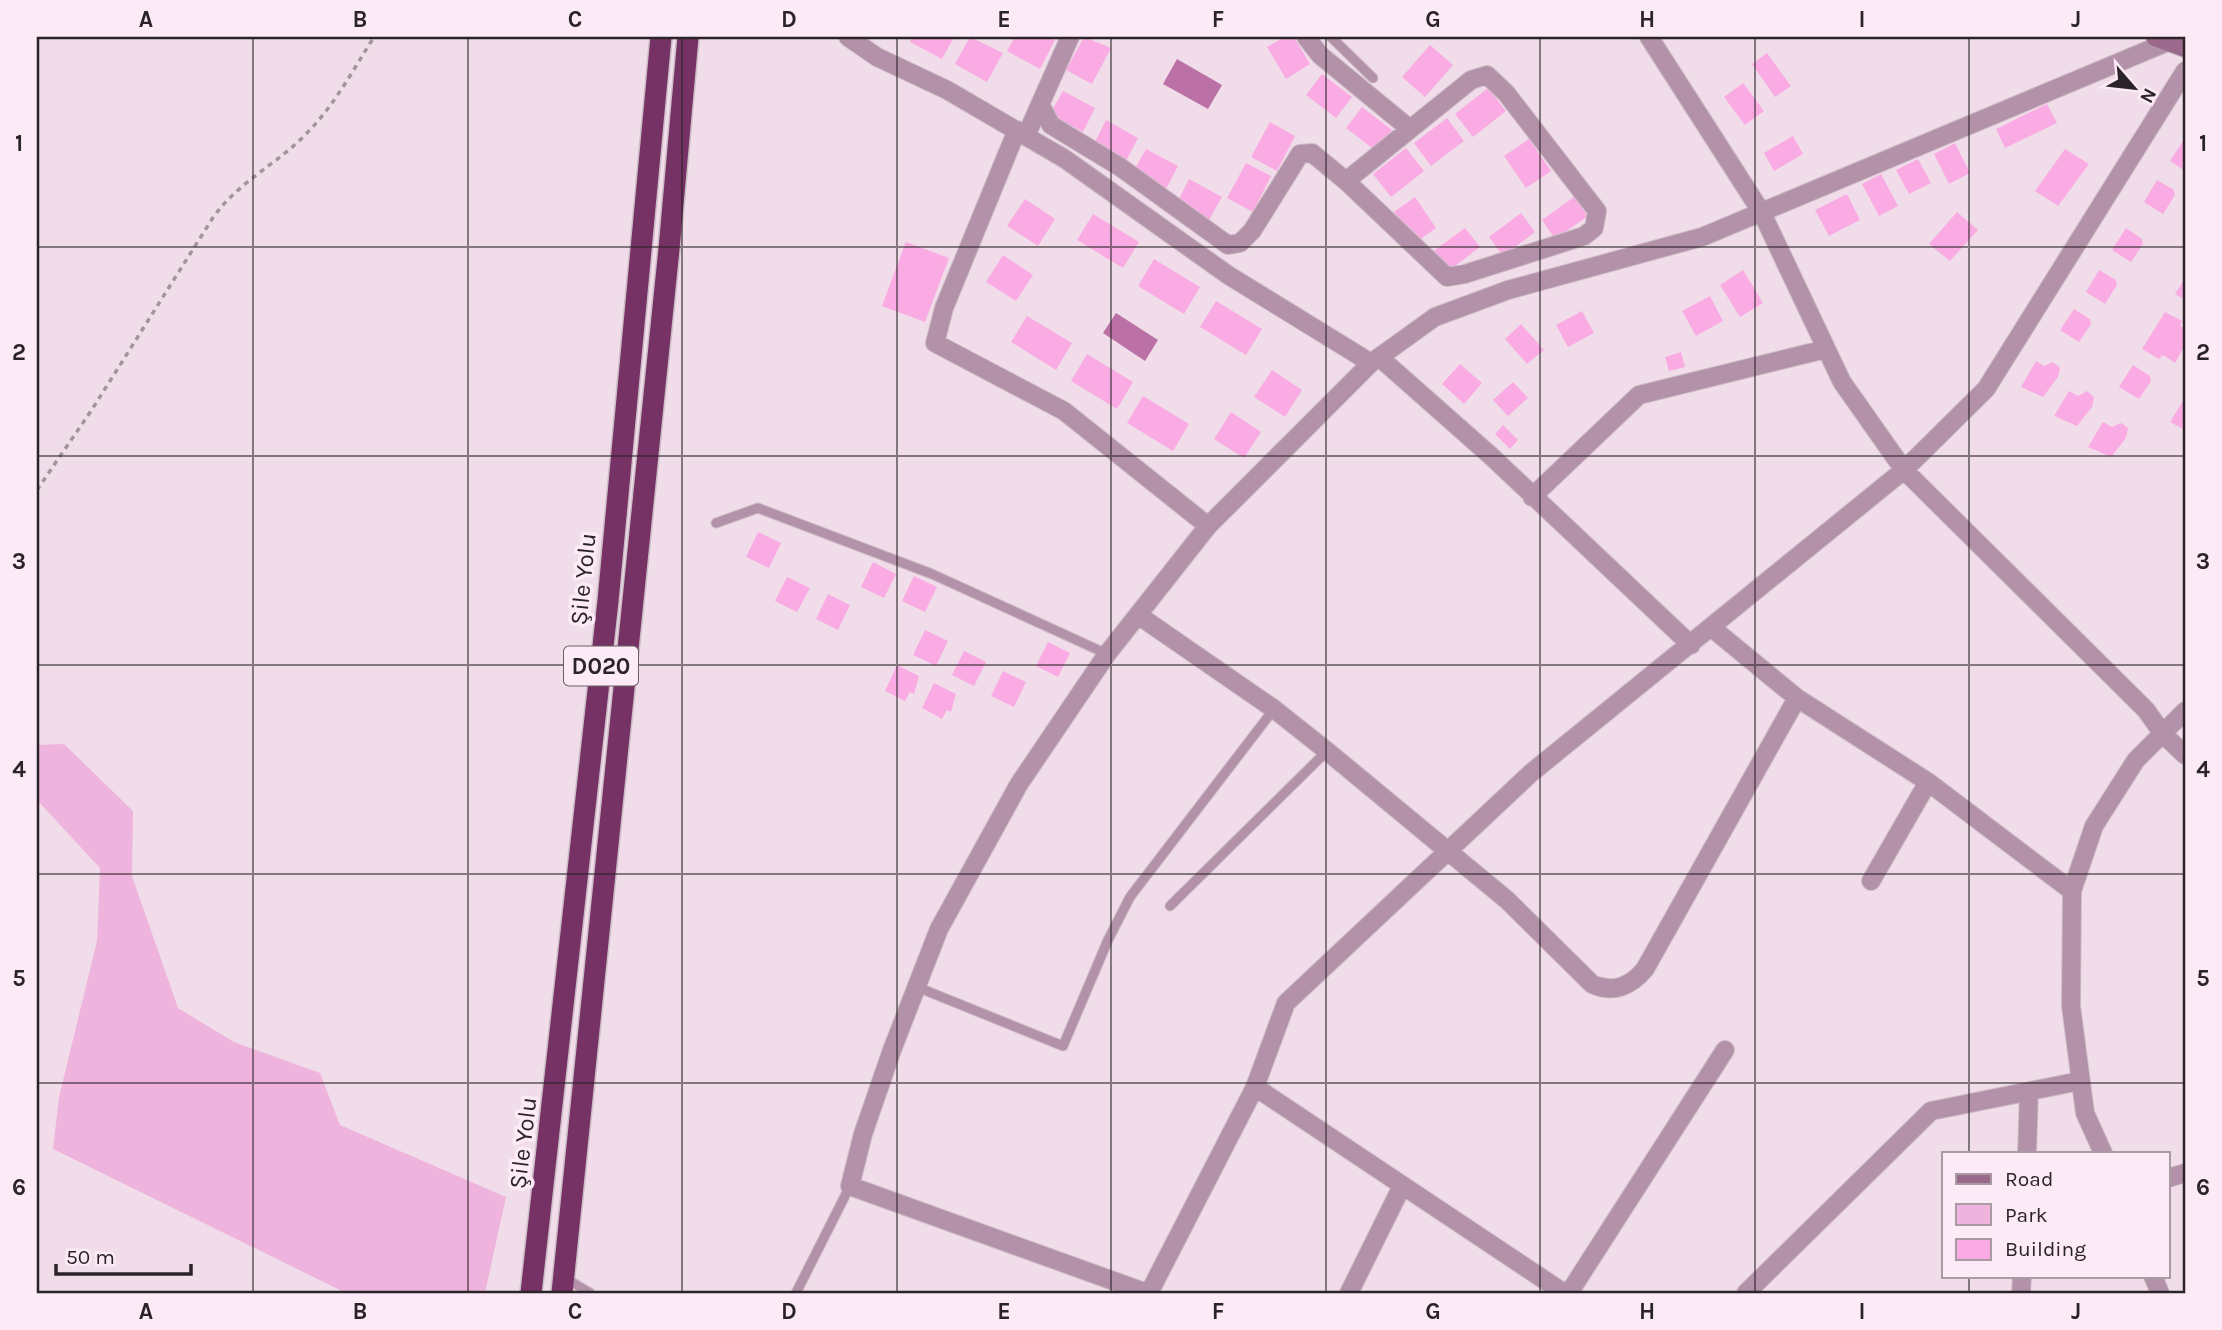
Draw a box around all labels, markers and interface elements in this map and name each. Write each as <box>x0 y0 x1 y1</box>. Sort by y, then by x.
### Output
text: A <box>139 6 153 33</box>
text: B <box>353 6 367 33</box>
text: C <box>568 6 582 33</box>
text: D <box>781 6 797 33</box>
text: E <box>997 6 1011 33</box>
text: F <box>1212 6 1224 33</box>
text: G <box>1425 6 1441 33</box>
text: H <box>1639 6 1655 33</box>
text: I <box>1858 6 1866 33</box>
text: J <box>2071 6 2081 33</box>
north arrow <box>2100 52 2170 122</box>
text: N <box>2135 84 2161 107</box>
text: 1 <box>15 130 23 157</box>
text: 1 <box>2199 130 2207 157</box>
text: 2 <box>12 339 26 366</box>
text: 2 <box>2196 339 2210 366</box>
street label: Şile Yolu <box>564 532 602 626</box>
text: 3 <box>12 548 26 575</box>
text: 3 <box>2196 548 2210 575</box>
road number: D020 <box>564 646 638 686</box>
text: 4 <box>12 756 26 783</box>
text: 4 <box>2196 756 2210 783</box>
text: 5 <box>12 965 26 992</box>
text: 5 <box>2196 965 2210 992</box>
street label: Şile Yolu <box>503 1095 543 1191</box>
legend <box>1942 1152 2170 1278</box>
text: Road <box>2005 1167 2053 1191</box>
text: 6 <box>12 1174 26 1201</box>
text: 6 <box>2196 1174 2210 1201</box>
text: Park <box>2005 1203 2048 1227</box>
scale bar <box>56 1232 191 1276</box>
text: Building <box>2005 1237 2086 1261</box>
text: 50 m <box>66 1245 115 1269</box>
text: A <box>139 1298 153 1325</box>
text: B <box>353 1298 367 1325</box>
text: C <box>568 1298 582 1325</box>
text: D <box>781 1298 797 1325</box>
text: E <box>997 1298 1011 1325</box>
text: F <box>1212 1298 1224 1325</box>
text: G <box>1425 1298 1441 1325</box>
text: H <box>1639 1298 1655 1325</box>
text: I <box>1858 1298 1866 1325</box>
text: J <box>2071 1298 2081 1325</box>

